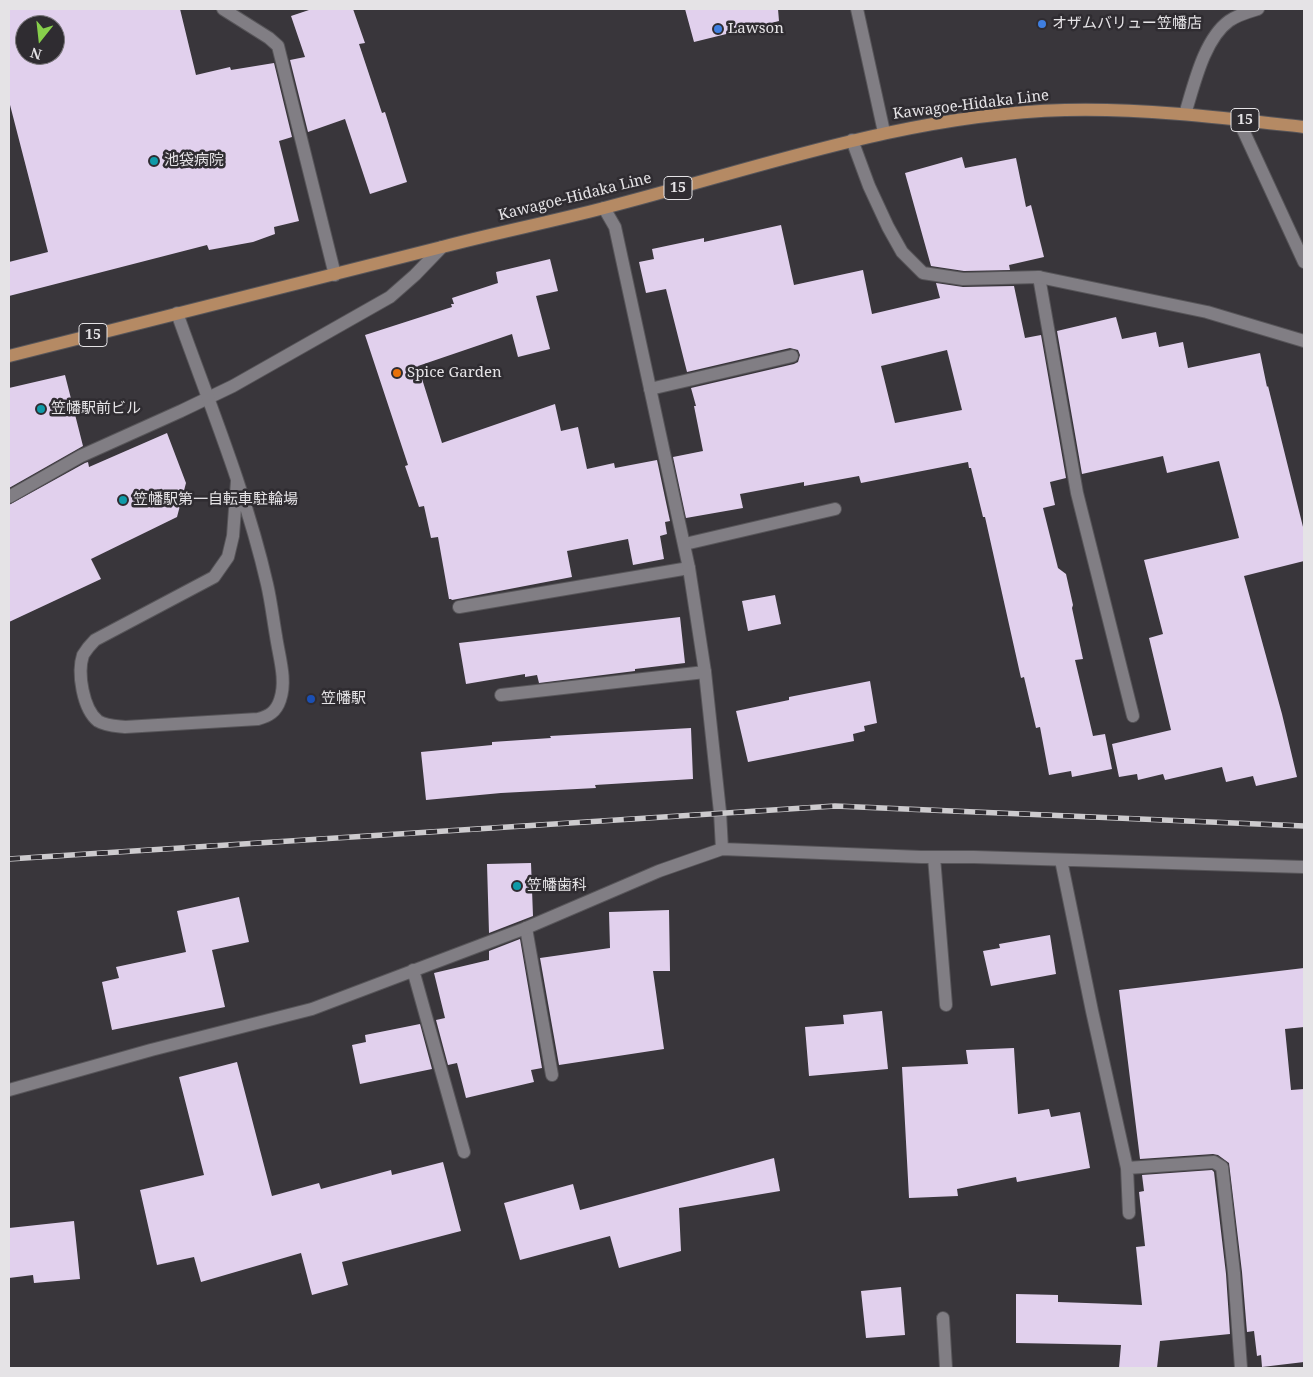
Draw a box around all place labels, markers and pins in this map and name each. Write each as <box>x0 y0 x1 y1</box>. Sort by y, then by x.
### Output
place label: オザムバリュー笠幡店 <box>1052 15 1202 33</box>
marker: オザムバリュー笠幡店 <box>1036 18 1048 30</box>
place label: Lawson <box>728 20 784 38</box>
marker: Lawson <box>712 23 724 35</box>
place label: 池袋病院 <box>164 152 224 170</box>
marker: 池袋病院 <box>148 155 160 167</box>
place label: Spice Garden <box>407 364 502 382</box>
marker: Spice Garden <box>391 367 403 379</box>
place label: 笠幡駅前ビル <box>51 400 141 418</box>
marker: 笠幡駅前ビル <box>35 403 47 415</box>
place label: 笠幡駅第一自転車駐輪場 <box>133 491 298 509</box>
marker: 笠幡駅第一自転車駐輪場 <box>117 494 129 506</box>
place label: 笠幡駅 <box>321 690 366 708</box>
marker: 笠幡駅 <box>305 693 317 705</box>
place label: 笠幡歯科 <box>527 877 587 895</box>
marker: 笠幡歯科 <box>511 880 523 892</box>

